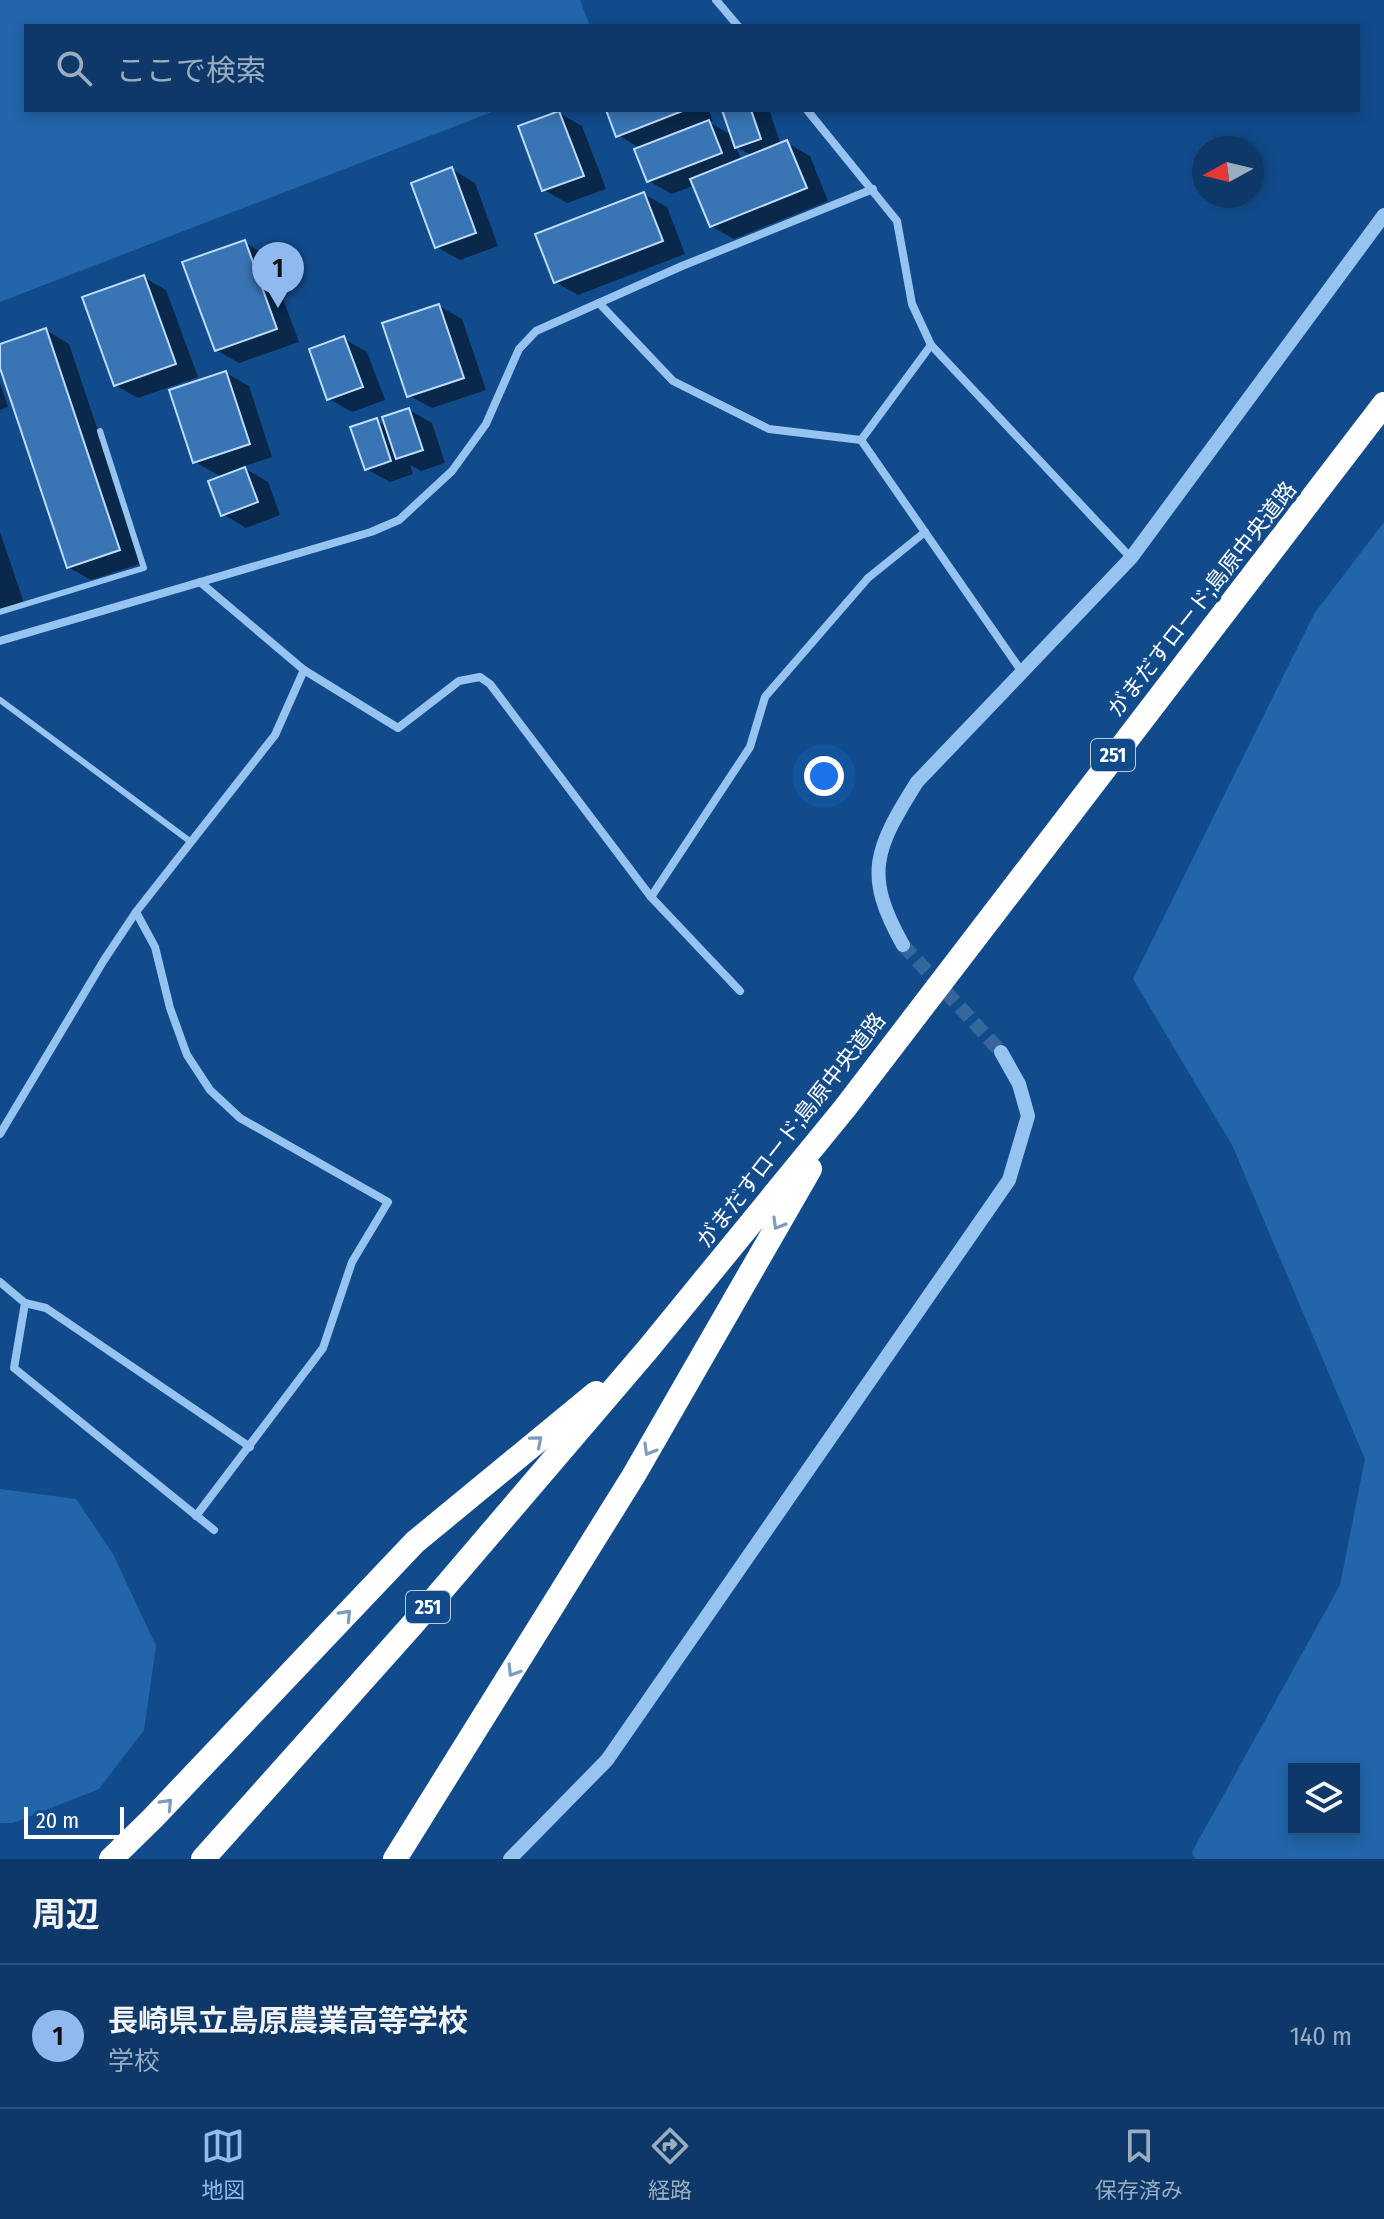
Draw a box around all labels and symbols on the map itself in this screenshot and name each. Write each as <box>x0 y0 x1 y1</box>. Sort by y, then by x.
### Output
north arrow <box>1192 136 1264 208</box>
pin: 1 <box>252 242 304 308</box>
street label: がまだすロード;島原中央道路 <box>1102 476 1302 722</box>
road number: 251 <box>1091 739 1135 771</box>
your location <box>804 756 844 796</box>
street label: がまだすロード;島原中央道路 <box>691 1007 891 1253</box>
one-way arrow <box>772 1215 788 1230</box>
one-way arrow <box>528 1436 543 1451</box>
one-way arrow <box>643 1441 659 1456</box>
road number: 251 <box>406 1591 450 1623</box>
one-way arrow <box>336 1610 350 1625</box>
one-way arrow <box>507 1662 522 1677</box>
one-way arrow <box>157 1799 172 1813</box>
scale bar <box>24 1803 124 1839</box>

